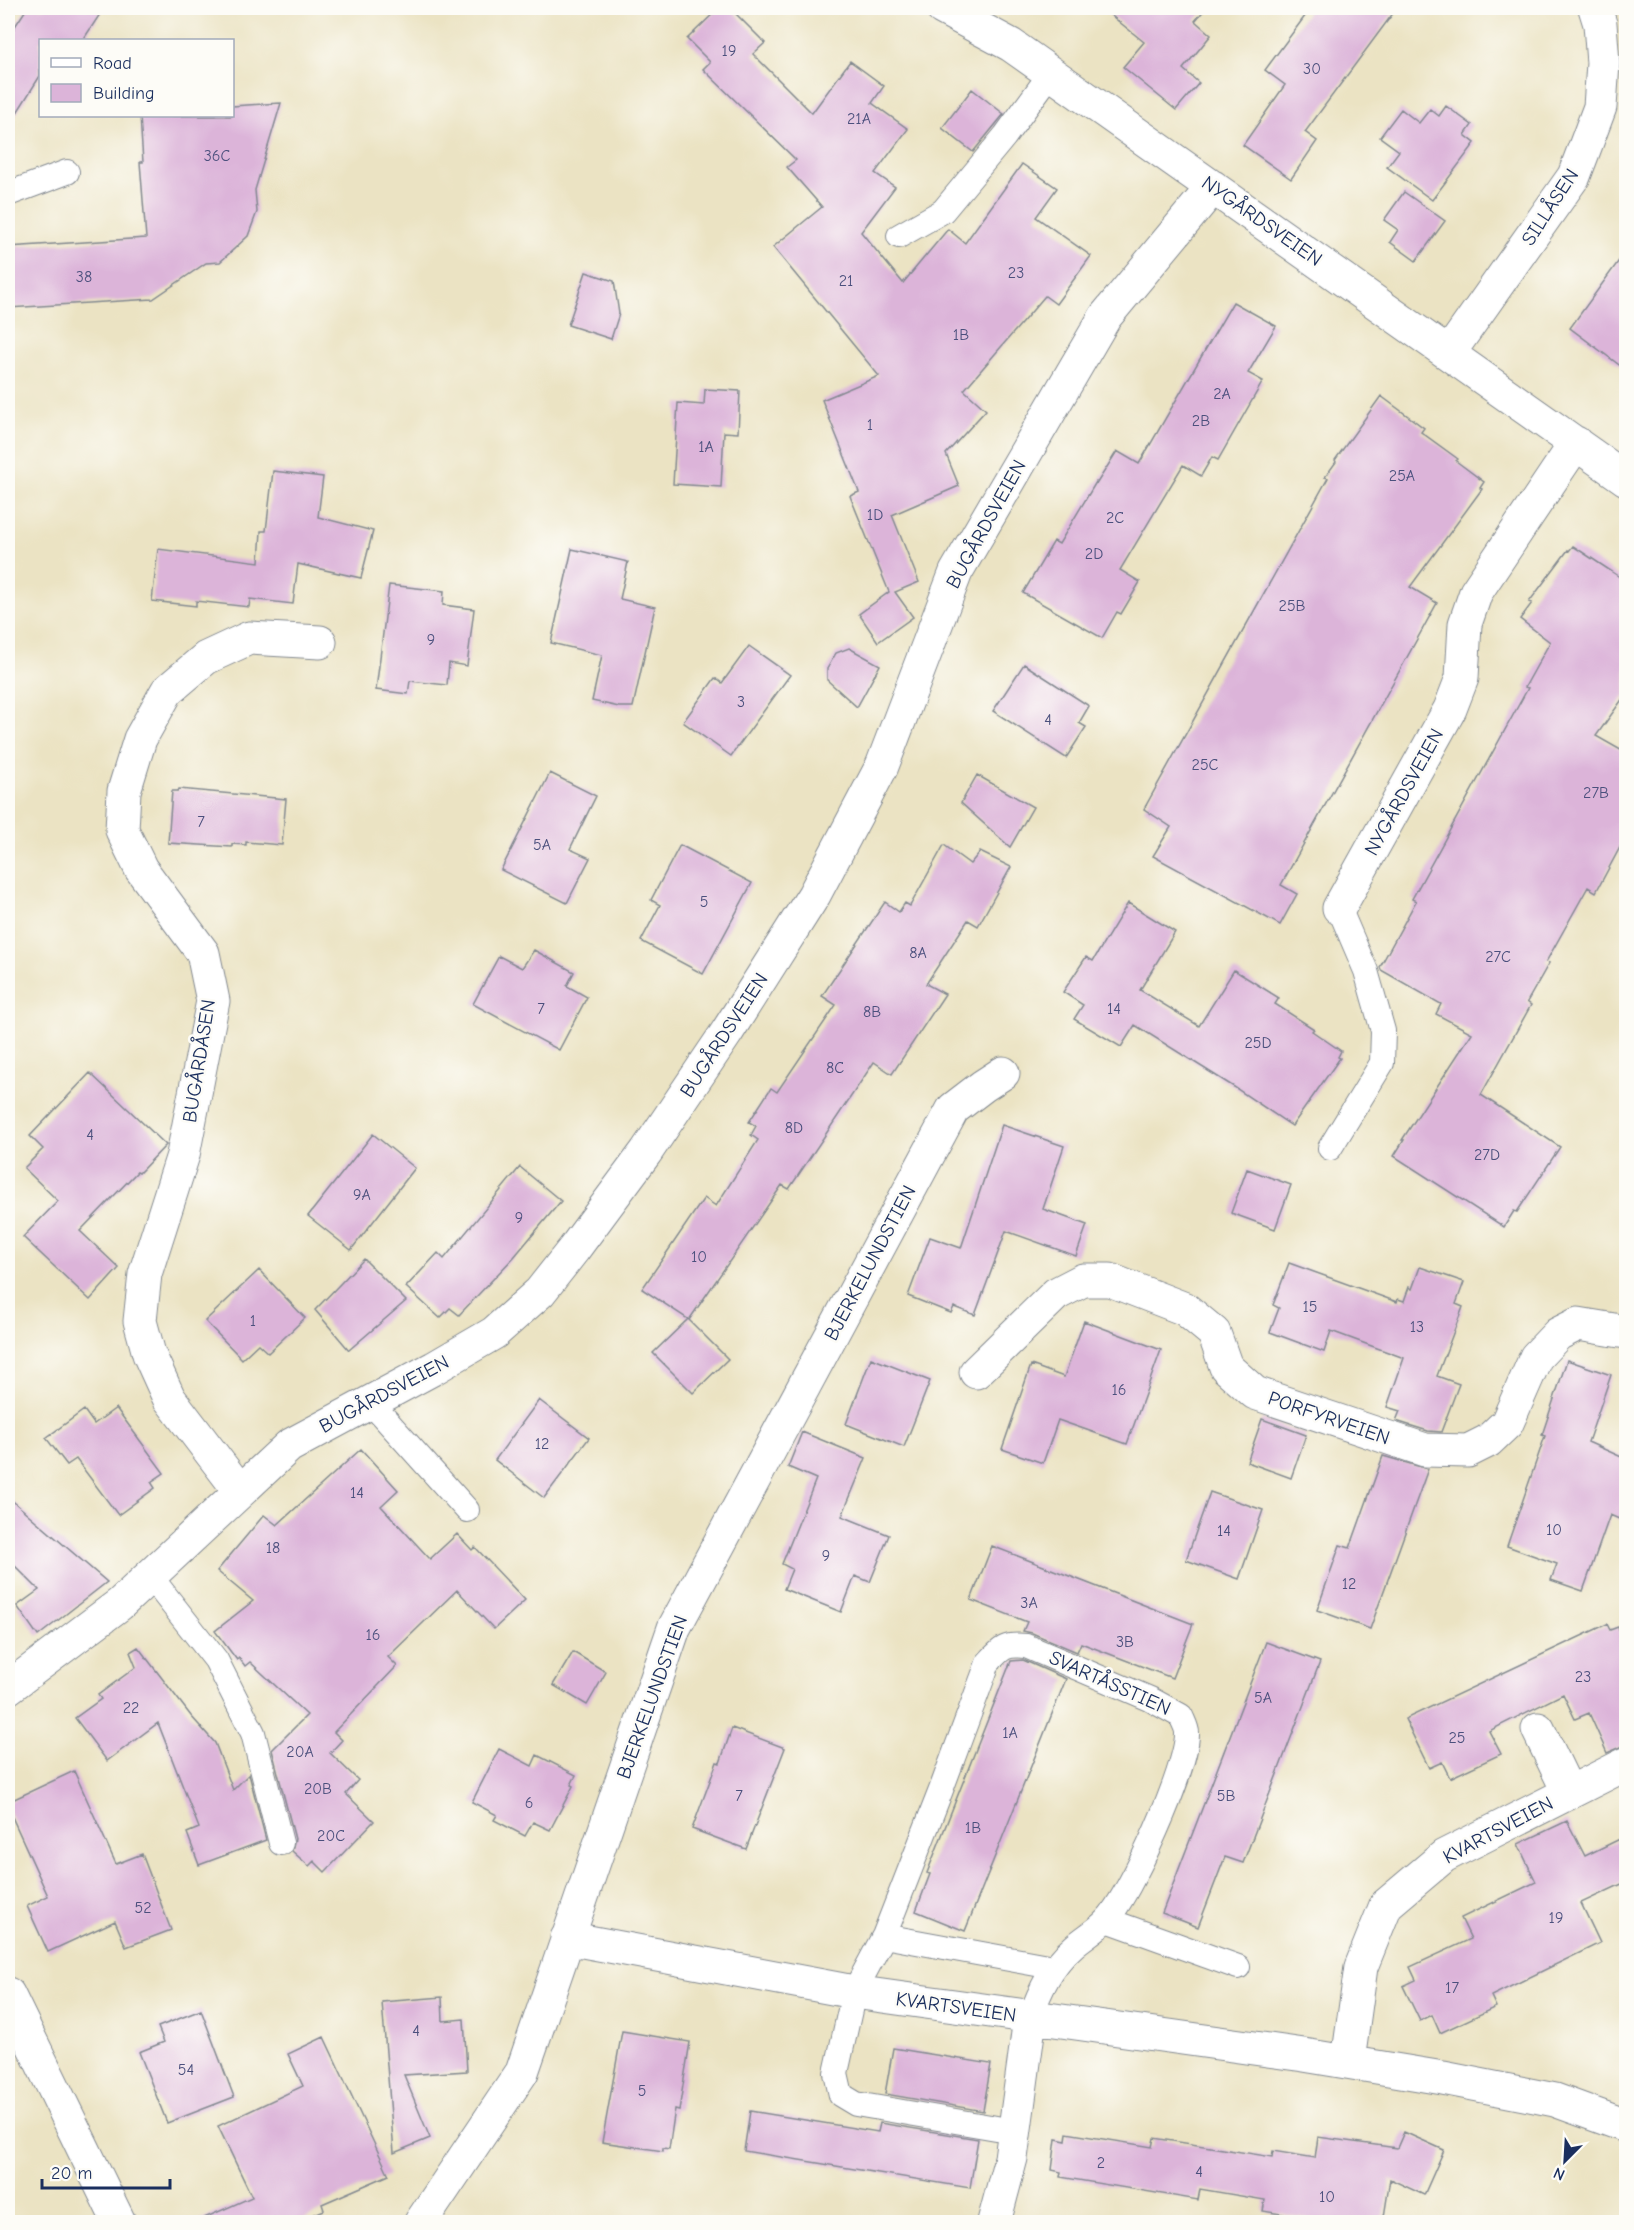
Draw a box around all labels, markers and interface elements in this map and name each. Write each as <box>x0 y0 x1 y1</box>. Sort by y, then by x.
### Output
legend <box>39 39 234 117</box>
house number: 19 <box>722 42 736 60</box>
text: Road <box>93 53 132 74</box>
house number: 30 <box>1303 60 1321 78</box>
text: Building <box>93 83 155 104</box>
house number: 21A <box>847 110 871 128</box>
house number: 36C <box>204 147 230 165</box>
street label: SILLÅSEN <box>1516 164 1583 250</box>
street label: NYGÅRDSVEIEN <box>1197 170 1327 271</box>
house number: 23 <box>1008 264 1024 282</box>
house number: 38 <box>76 268 92 286</box>
house number: 21 <box>839 272 853 290</box>
house number: 1B <box>953 326 969 344</box>
house number: 2A <box>1213 385 1231 403</box>
house number: 2B <box>1192 412 1210 430</box>
house number: 1 <box>867 416 873 434</box>
house number: 1A <box>698 438 714 456</box>
street label: BUGÅRDSVEIEN <box>940 455 1031 592</box>
house number: 25A <box>1389 467 1415 485</box>
house number: 1D <box>867 506 883 524</box>
house number: 2C <box>1106 509 1124 527</box>
house number: 2D <box>1085 545 1103 563</box>
house number: 25B <box>1279 597 1306 615</box>
house number: 9 <box>427 631 435 649</box>
house number: 3 <box>737 693 745 711</box>
house number: 4 <box>1044 711 1052 729</box>
street label: NYGÅRDSVEIEN <box>1359 724 1448 859</box>
house number: 25C <box>1192 756 1219 774</box>
house number: 27B <box>1583 784 1609 802</box>
house number: 7 <box>197 813 205 831</box>
house number: 5A <box>533 836 551 854</box>
house number: 5 <box>700 893 708 911</box>
house number: 8A <box>909 944 927 962</box>
house number: 27C <box>1485 948 1511 966</box>
street label: BUGÅRDSVEIEN <box>674 968 773 1101</box>
street label: BUGÅRDÅSEN <box>177 998 220 1124</box>
house number: 7 <box>537 1000 545 1018</box>
house number: 14 <box>1107 1000 1121 1018</box>
house number: 8B <box>863 1003 881 1021</box>
house number: 25D <box>1244 1034 1272 1052</box>
house number: 8C <box>826 1059 844 1077</box>
house number: 8D <box>785 1119 803 1137</box>
house number: 4 <box>86 1126 94 1144</box>
house number: 27D <box>1474 1146 1500 1164</box>
street label: BJERKELUNDSTIEN <box>819 1182 921 1344</box>
house number: 9A <box>353 1186 371 1204</box>
house number: 9 <box>515 1209 523 1227</box>
house number: 10 <box>691 1248 707 1266</box>
house number: 15 <box>1302 1298 1318 1316</box>
house number: 1 <box>250 1312 256 1330</box>
house number: 13 <box>1410 1318 1424 1336</box>
street label: BUGÅRDSVEIEN <box>315 1349 453 1438</box>
house number: 16 <box>1111 1381 1127 1399</box>
street label: PORFYRVEIEN <box>1265 1386 1393 1450</box>
house number: 12 <box>535 1435 549 1453</box>
house number: 14 <box>350 1484 364 1502</box>
house number: 10 <box>1546 1521 1562 1539</box>
house number: 14 <box>1217 1522 1231 1540</box>
house number: 18 <box>266 1539 280 1557</box>
house number: 9 <box>822 1547 830 1565</box>
house number: 12 <box>1342 1575 1356 1593</box>
house number: 3A <box>1020 1594 1038 1612</box>
street label: BJERKELUNDSTIEN <box>612 1612 692 1782</box>
house number: 16 <box>365 1626 381 1644</box>
house number: 3B <box>1116 1633 1134 1651</box>
street label: SVARTÅSSTIEN <box>1046 1645 1175 1720</box>
house number: 23 <box>1575 1668 1591 1686</box>
house number: 5A <box>1254 1689 1272 1707</box>
house number: 22 <box>123 1699 139 1717</box>
house number: 1A <box>1002 1724 1018 1742</box>
house number: 25 <box>1448 1729 1466 1747</box>
house number: 20A <box>286 1743 314 1761</box>
house number: 20B <box>304 1780 332 1798</box>
house number: 7 <box>735 1787 743 1805</box>
house number: 5B <box>1217 1787 1235 1805</box>
street label: KVARTSVEIEN <box>1439 1791 1557 1869</box>
house number: 6 <box>525 1794 533 1812</box>
house number: 1B <box>965 1819 981 1837</box>
house number: 20C <box>317 1827 345 1845</box>
house number: 52 <box>134 1899 152 1917</box>
house number: 19 <box>1549 1909 1563 1927</box>
house number: 17 <box>1445 1979 1459 1997</box>
street label: KVARTSVEIEN <box>894 1987 1018 2027</box>
house number: 4 <box>412 2022 420 2040</box>
house number: 54 <box>178 2061 194 2079</box>
house number: 5 <box>638 2082 646 2100</box>
north arrow <box>1535 2131 1595 2191</box>
scale bar <box>42 2152 170 2190</box>
house number: 2 <box>1097 2154 1105 2172</box>
text: 20 m <box>51 2163 92 2184</box>
house number: 4 <box>1195 2163 1203 2181</box>
text: N <box>1551 2163 1568 2184</box>
house number: 10 <box>1319 2188 1335 2206</box>

